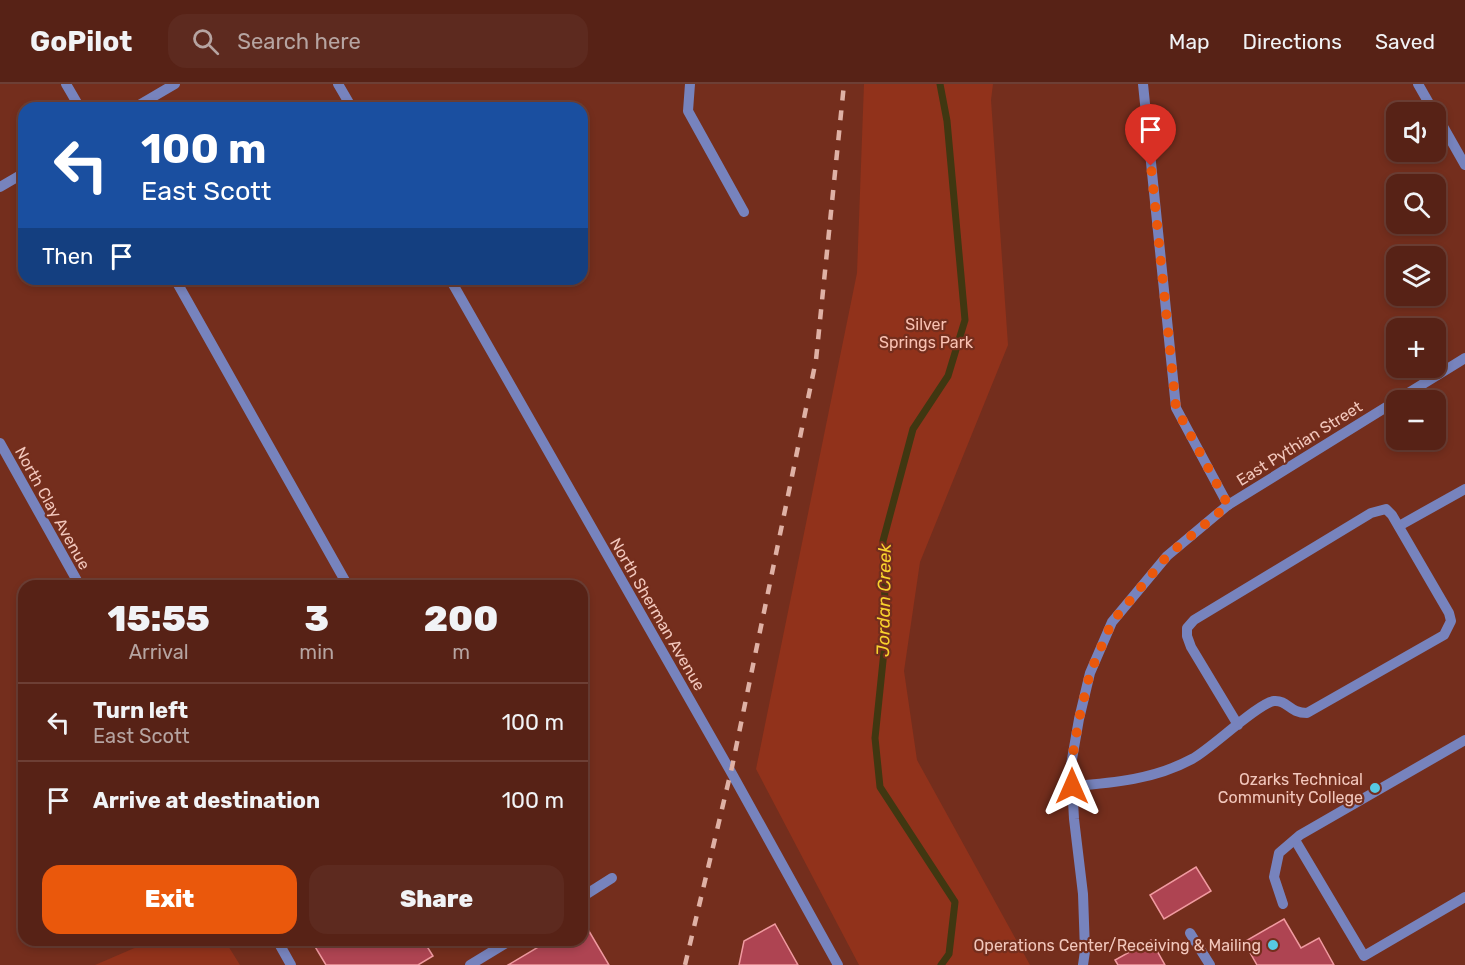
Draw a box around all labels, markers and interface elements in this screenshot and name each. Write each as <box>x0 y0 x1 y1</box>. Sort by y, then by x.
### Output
search box <box>168 14 588 68</box>
text: GoPilot <box>30 25 132 58</box>
icon: search <box>189 25 222 58</box>
text: Search here <box>237 28 361 55</box>
text: Map <box>1169 29 1210 54</box>
text: Directions <box>1243 29 1342 54</box>
text: Saved <box>1375 29 1435 54</box>
map controls <box>1386 102 1446 450</box>
button: sound <box>1386 102 1446 162</box>
pin <box>1125 104 1176 166</box>
icon: arrive <box>1134 113 1167 146</box>
text: 100 m <box>141 124 266 174</box>
icon: left <box>42 126 120 204</box>
button: search <box>1386 174 1446 234</box>
text: East Scott <box>141 175 271 207</box>
icon: arrive <box>105 240 138 273</box>
text: Then <box>42 243 93 270</box>
button: layers <box>1386 246 1446 306</box>
park label: Silver Springs Park <box>879 315 974 352</box>
button: + <box>1386 318 1446 378</box>
button: − <box>1386 390 1446 450</box>
street label: East Pythian Street <box>1233 397 1366 490</box>
street label: North Clay Avenue <box>11 444 94 573</box>
street label: North Sherman Avenue <box>606 534 709 694</box>
water label: Jordan Creek <box>872 543 896 657</box>
text: 15:55 <box>108 597 210 640</box>
text: 3 <box>304 597 329 640</box>
text: 200 <box>424 597 498 640</box>
text: Arrival <box>129 640 189 664</box>
text: min <box>299 640 334 664</box>
text: m <box>452 640 470 664</box>
text: Turn left <box>93 697 188 724</box>
icon: left <box>42 706 75 739</box>
text: 100 m <box>502 709 564 736</box>
text: East Scott <box>93 724 190 748</box>
position arrow <box>1040 754 1104 818</box>
place label: Ozarks Technical Community College <box>1218 770 1363 807</box>
marker: Ozarks Technical Community College <box>1368 781 1382 795</box>
icon: arrive <box>42 784 75 817</box>
text: Arrive at destination <box>93 787 320 814</box>
text: 100 m <box>502 787 564 814</box>
button: Exit <box>42 865 297 934</box>
button: Share <box>309 865 564 934</box>
place label: Operations Center/Receiving & Mailing <box>974 936 1261 955</box>
marker: Operations Center/Receiving & Mailing <box>1266 938 1280 952</box>

